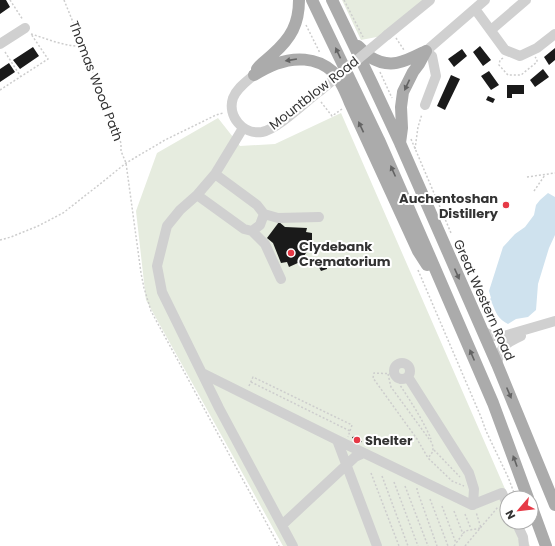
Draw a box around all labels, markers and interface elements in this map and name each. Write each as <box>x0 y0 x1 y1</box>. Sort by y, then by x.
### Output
street label: Thomas Wood Path <box>64 18 128 144</box>
one-way arrow <box>335 48 341 59</box>
street label: Mountblow Road <box>265 52 363 134</box>
one-way arrow <box>285 57 297 63</box>
one-way arrow <box>404 79 410 90</box>
one-way arrow <box>358 121 364 132</box>
one-way arrow <box>390 166 396 177</box>
place label: Auchentoshan Distillery <box>399 189 499 223</box>
marker: Auchentoshan Distillery <box>501 200 511 210</box>
street label: Great Western Road <box>449 236 519 364</box>
place label: Clydebank Crematorium <box>299 237 391 271</box>
marker: Clydebank Crematorium <box>286 248 296 258</box>
one-way arrow <box>454 268 460 279</box>
one-way arrow <box>469 349 475 360</box>
one-way arrow <box>507 387 513 399</box>
place label: Shelter <box>365 431 413 450</box>
marker: Shelter <box>352 435 362 445</box>
one-way arrow <box>511 455 517 467</box>
north arrow <box>499 490 539 530</box>
text: N <box>501 507 519 522</box>

